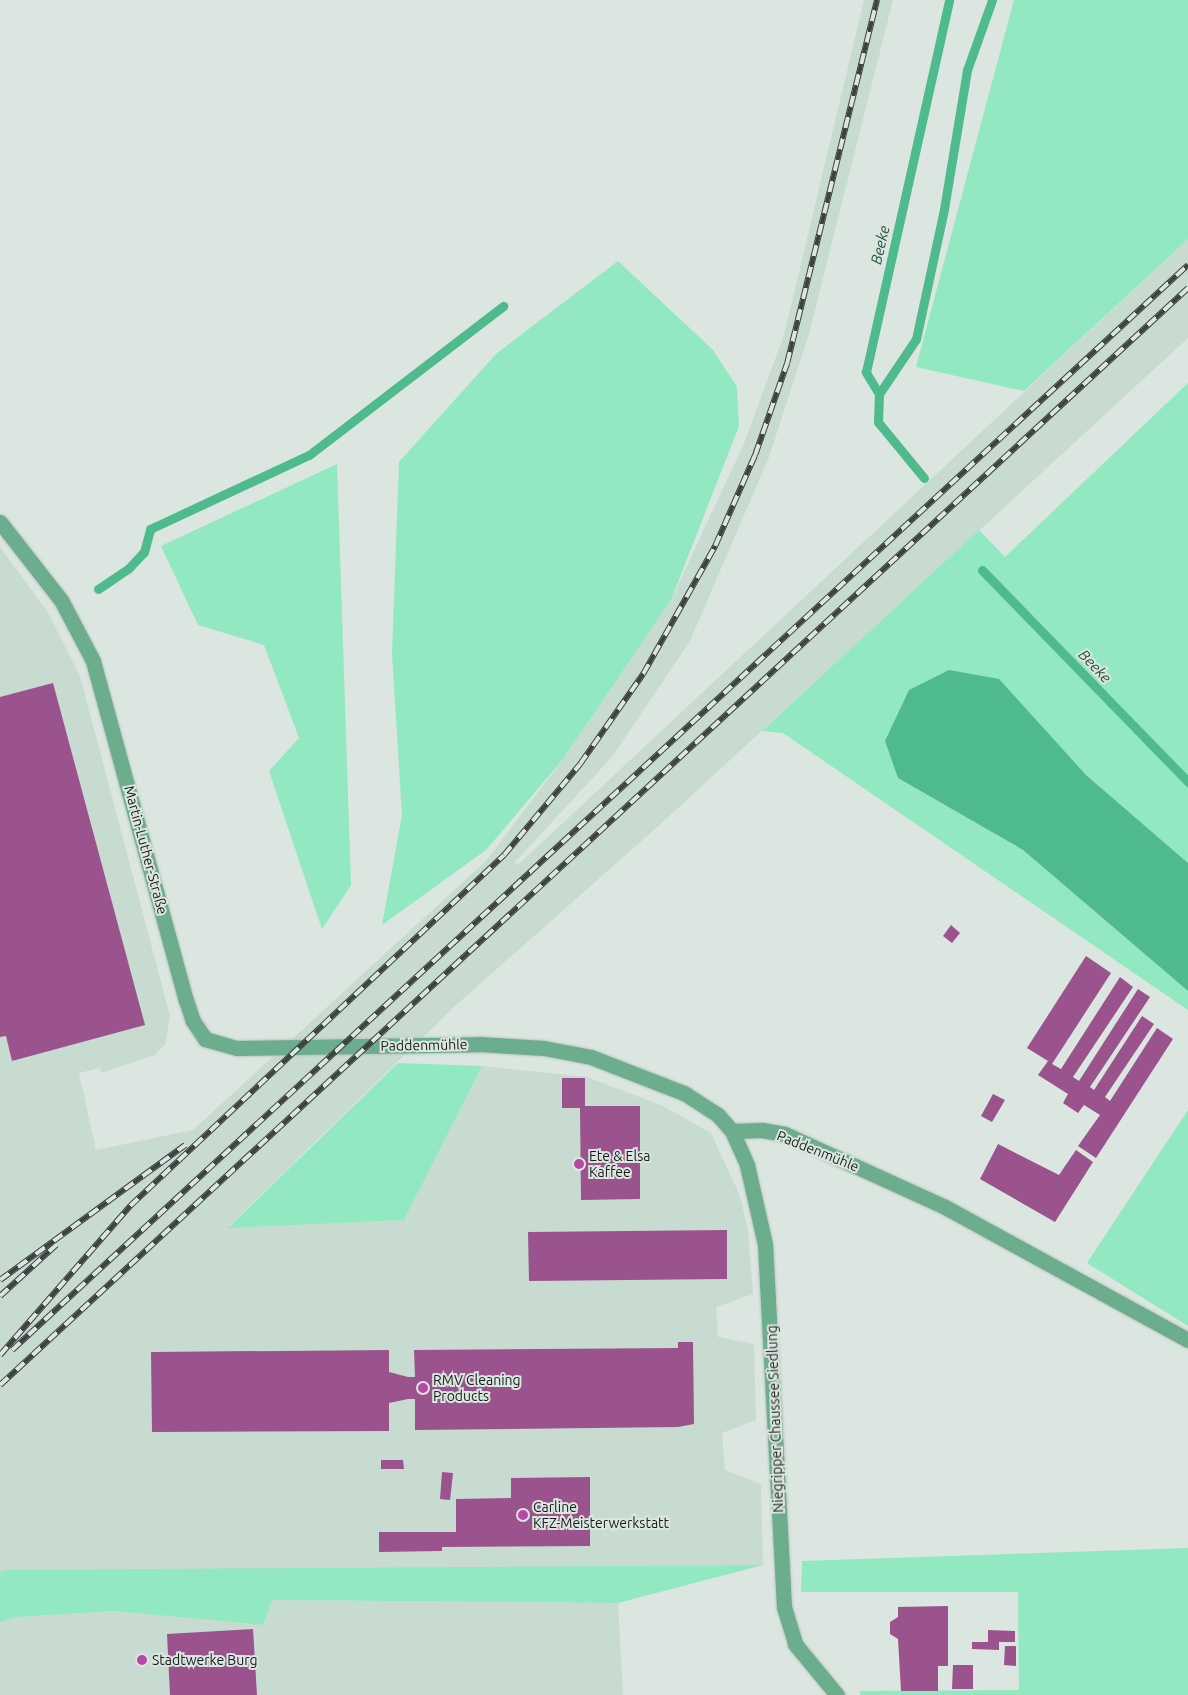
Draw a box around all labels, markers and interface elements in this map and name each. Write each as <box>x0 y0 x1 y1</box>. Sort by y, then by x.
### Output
water label: Beeke <box>867 224 893 266</box>
water label: Beeke <box>1075 646 1115 686</box>
street label: Martin-Luther-Straße <box>121 784 171 916</box>
street label: Paddenmühle <box>380 1036 468 1054</box>
street label: Paddenmühle <box>775 1127 861 1175</box>
place label: Ete & Elsa Kaffee <box>589 1148 650 1180</box>
marker: Ete & Elsa Kaffee <box>573 1158 585 1170</box>
street label: Niegripper Chaussee Siedlung <box>763 1325 787 1513</box>
place label: RMV Cleaning Products <box>433 1372 521 1404</box>
marker: RMV Cleaning Products <box>417 1382 429 1394</box>
place label: Carline KFZ-Meisterwerkstatt <box>533 1499 669 1531</box>
marker: Carline KFZ-Meisterwerkstatt <box>517 1509 529 1521</box>
place label: Stadtwerke Burg <box>152 1652 258 1668</box>
marker: Stadtwerke Burg <box>136 1654 148 1666</box>

